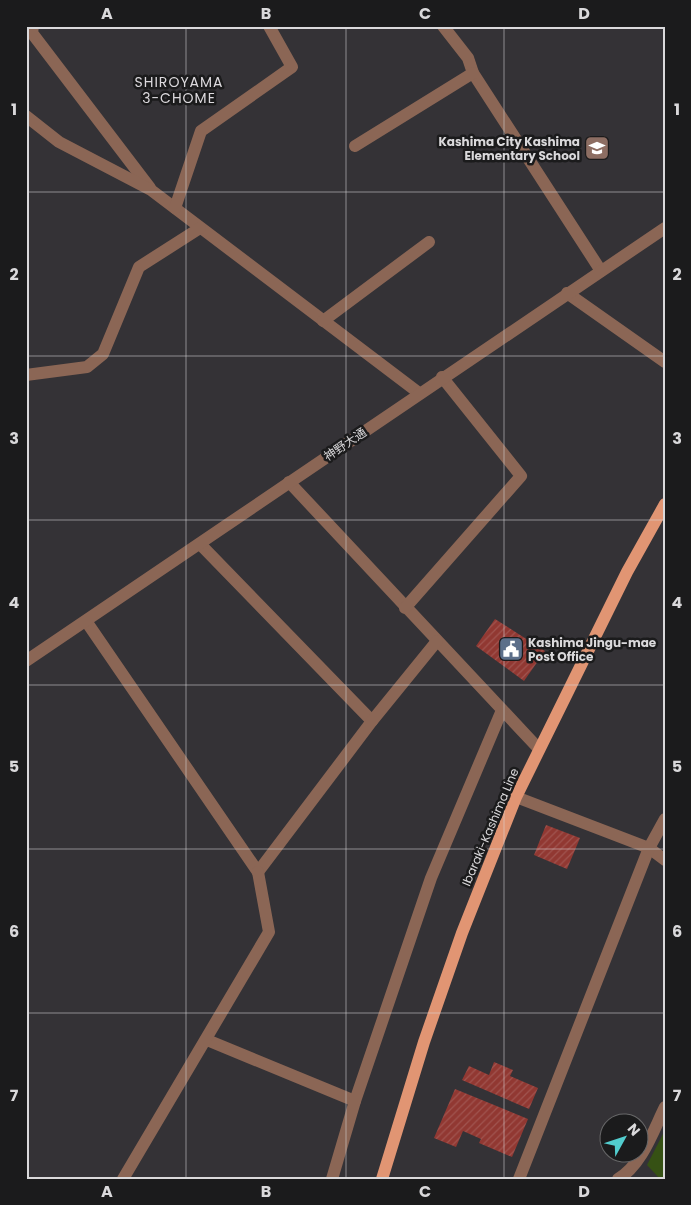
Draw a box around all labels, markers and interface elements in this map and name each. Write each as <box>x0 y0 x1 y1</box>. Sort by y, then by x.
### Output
text: A <box>101 2 113 25</box>
text: B <box>261 2 271 25</box>
text: C <box>419 2 431 25</box>
text: D <box>578 2 590 25</box>
district label: SHIROYAMA 3-CHOME <box>135 72 223 108</box>
text: 1 <box>11 98 17 121</box>
text: 1 <box>674 98 680 121</box>
place label: Kashima City Kashima Elementary School <box>438 133 580 164</box>
school or university icon: Kashima City Kashima Elementary School <box>584 135 610 161</box>
text: 2 <box>9 263 19 286</box>
text: 2 <box>672 263 682 286</box>
street label: 神野大通 <box>320 424 370 464</box>
text: 3 <box>9 427 19 450</box>
text: 3 <box>672 427 682 450</box>
text: 4 <box>9 591 20 614</box>
text: 4 <box>672 591 683 614</box>
place label: Kashima Jingu-mae Post Office <box>528 634 657 665</box>
public building icon: Kashima Jingu-mae Post Office <box>498 636 524 662</box>
text: 5 <box>9 755 19 778</box>
text: 5 <box>672 755 682 778</box>
street label: Ibaraki-Kashima Line <box>457 765 523 889</box>
text: 6 <box>9 920 19 943</box>
text: 6 <box>672 920 682 943</box>
text: 7 <box>10 1084 19 1107</box>
text: 7 <box>673 1084 682 1107</box>
north arrow <box>598 1112 648 1162</box>
text: N <box>623 1119 645 1140</box>
text: A <box>101 1180 113 1203</box>
text: B <box>261 1180 271 1203</box>
text: C <box>419 1180 431 1203</box>
text: D <box>578 1180 590 1203</box>

